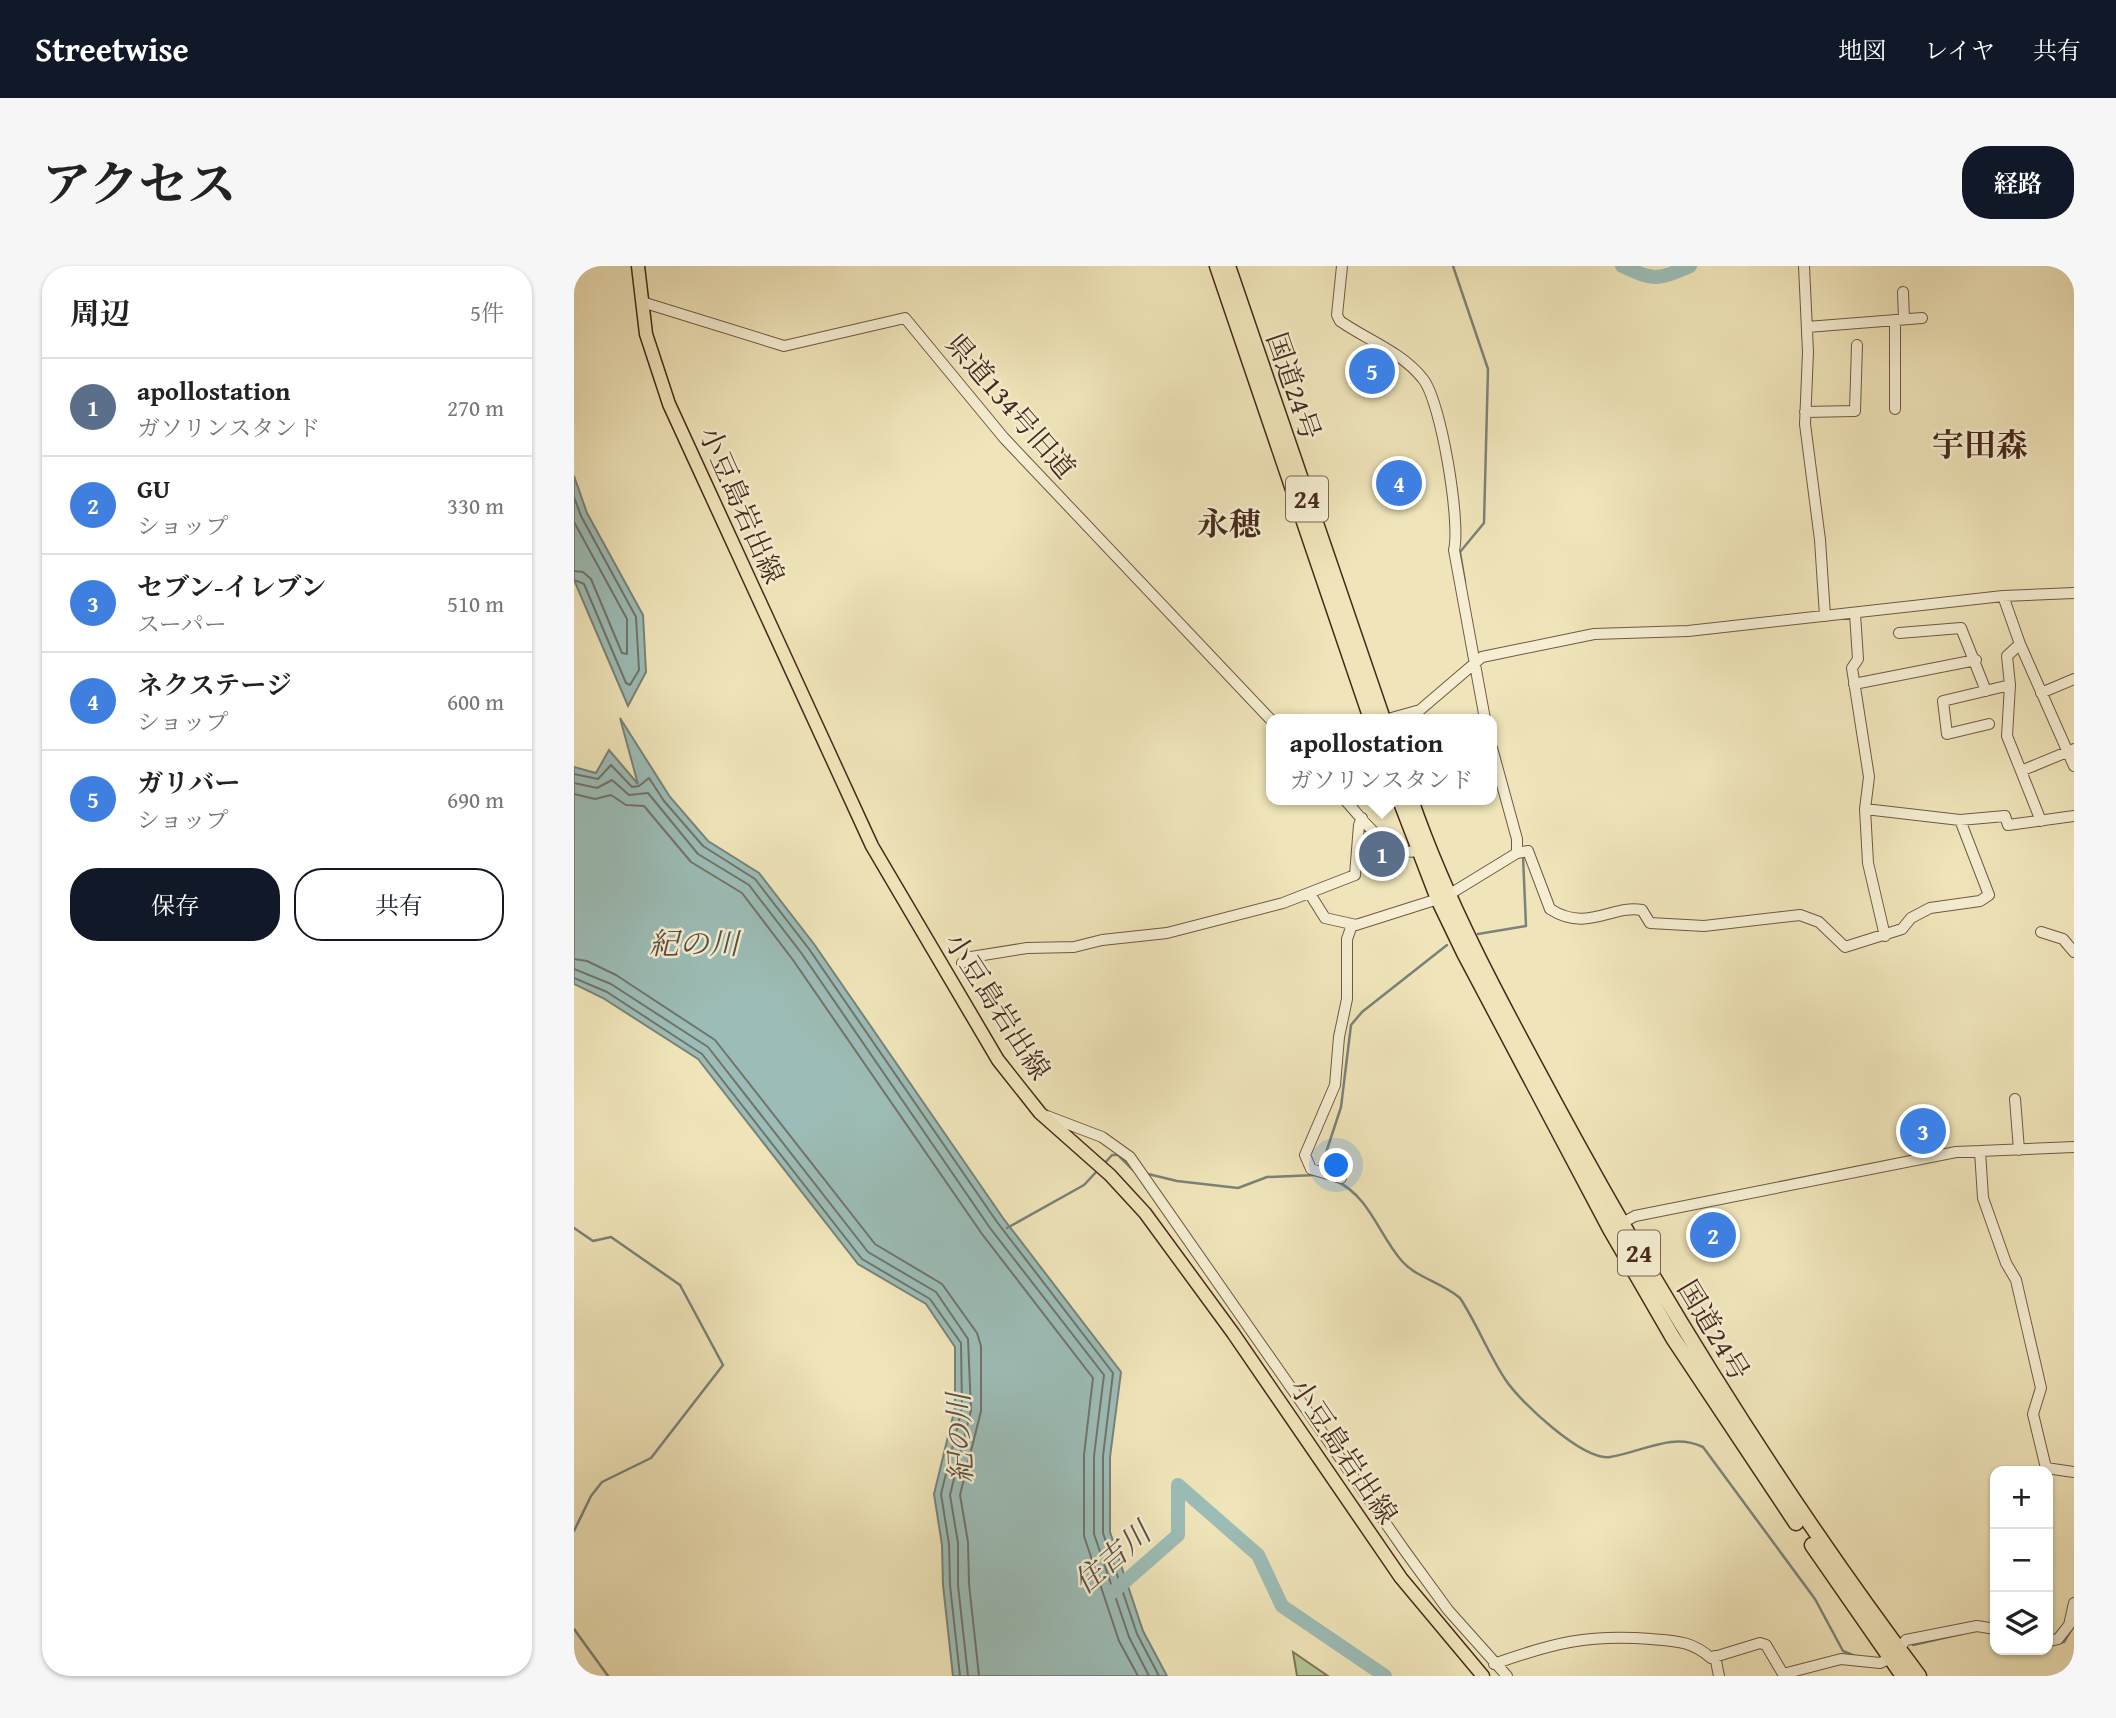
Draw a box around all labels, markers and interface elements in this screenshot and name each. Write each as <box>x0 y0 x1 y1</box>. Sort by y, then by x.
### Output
text: Streetwise <box>35 25 189 73</box>
text: 地図 <box>1838 33 1886 68</box>
text: レイヤ <box>1924 33 1995 68</box>
text: 共有 <box>2033 33 2081 68</box>
button: 経路 <box>1962 146 2074 219</box>
text: アクセス <box>42 147 237 219</box>
text: 周辺 <box>70 291 130 335</box>
text: 5件 <box>470 296 504 329</box>
street label: 県道134号旧道 <box>937 324 1086 487</box>
street label: 国道24号 <box>1257 327 1332 445</box>
pin: 5 <box>1349 345 1395 397</box>
text: apollostation <box>137 371 290 410</box>
text: 1 <box>87 391 99 424</box>
text: 270 m <box>447 391 504 424</box>
text: ガソリンスタンド <box>137 411 320 444</box>
street label: 小豆島岩出線 <box>690 420 795 590</box>
district label: 宇田森 <box>1932 421 2028 468</box>
pin: 4 <box>1376 457 1422 509</box>
text: GU <box>137 469 170 508</box>
road number: 24 <box>1286 476 1328 522</box>
text: 2 <box>87 489 99 522</box>
text: 330 m <box>447 489 504 522</box>
district label: 永穂 <box>1197 500 1261 547</box>
text: ショップ <box>137 509 229 542</box>
text: セブン-イレブン <box>137 567 326 606</box>
text: 3 <box>87 587 99 620</box>
text: 510 m <box>447 587 504 620</box>
text: スーパー <box>137 607 227 640</box>
text: ネクステージ <box>137 665 292 704</box>
text: 4 <box>87 685 99 718</box>
text: 600 m <box>447 685 504 718</box>
text: ショップ <box>137 705 229 738</box>
popup <box>1266 714 1497 805</box>
text: apollostation <box>1290 723 1443 762</box>
text: ガリバー <box>137 763 240 802</box>
text: ガソリンスタンド <box>1290 763 1473 796</box>
text: 5 <box>87 783 99 816</box>
text: 690 m <box>447 783 504 816</box>
text: ショップ <box>137 803 229 836</box>
pin: 1 <box>1359 828 1405 880</box>
button: 保存 <box>70 868 280 941</box>
button: 共有 <box>294 868 504 941</box>
water label: 紀の川 <box>649 921 742 965</box>
street label: 小豆島岩出線 <box>935 924 1061 1087</box>
pin: 3 <box>1900 1105 1946 1157</box>
your location <box>1319 1148 1353 1182</box>
pin: 2 <box>1690 1209 1736 1261</box>
road number: 24 <box>1618 1230 1660 1276</box>
street label: 国道24号 <box>1668 1272 1761 1388</box>
street label: 小豆島岩出線 <box>1280 1370 1408 1532</box>
water label: 紀の川 <box>935 1389 983 1484</box>
map controls <box>1990 1466 2053 1655</box>
button: + <box>1990 1466 2053 1529</box>
water label: 住吉川 <box>1063 1509 1162 1603</box>
button: − <box>1990 1529 2053 1592</box>
button: layers <box>1990 1592 2053 1655</box>

